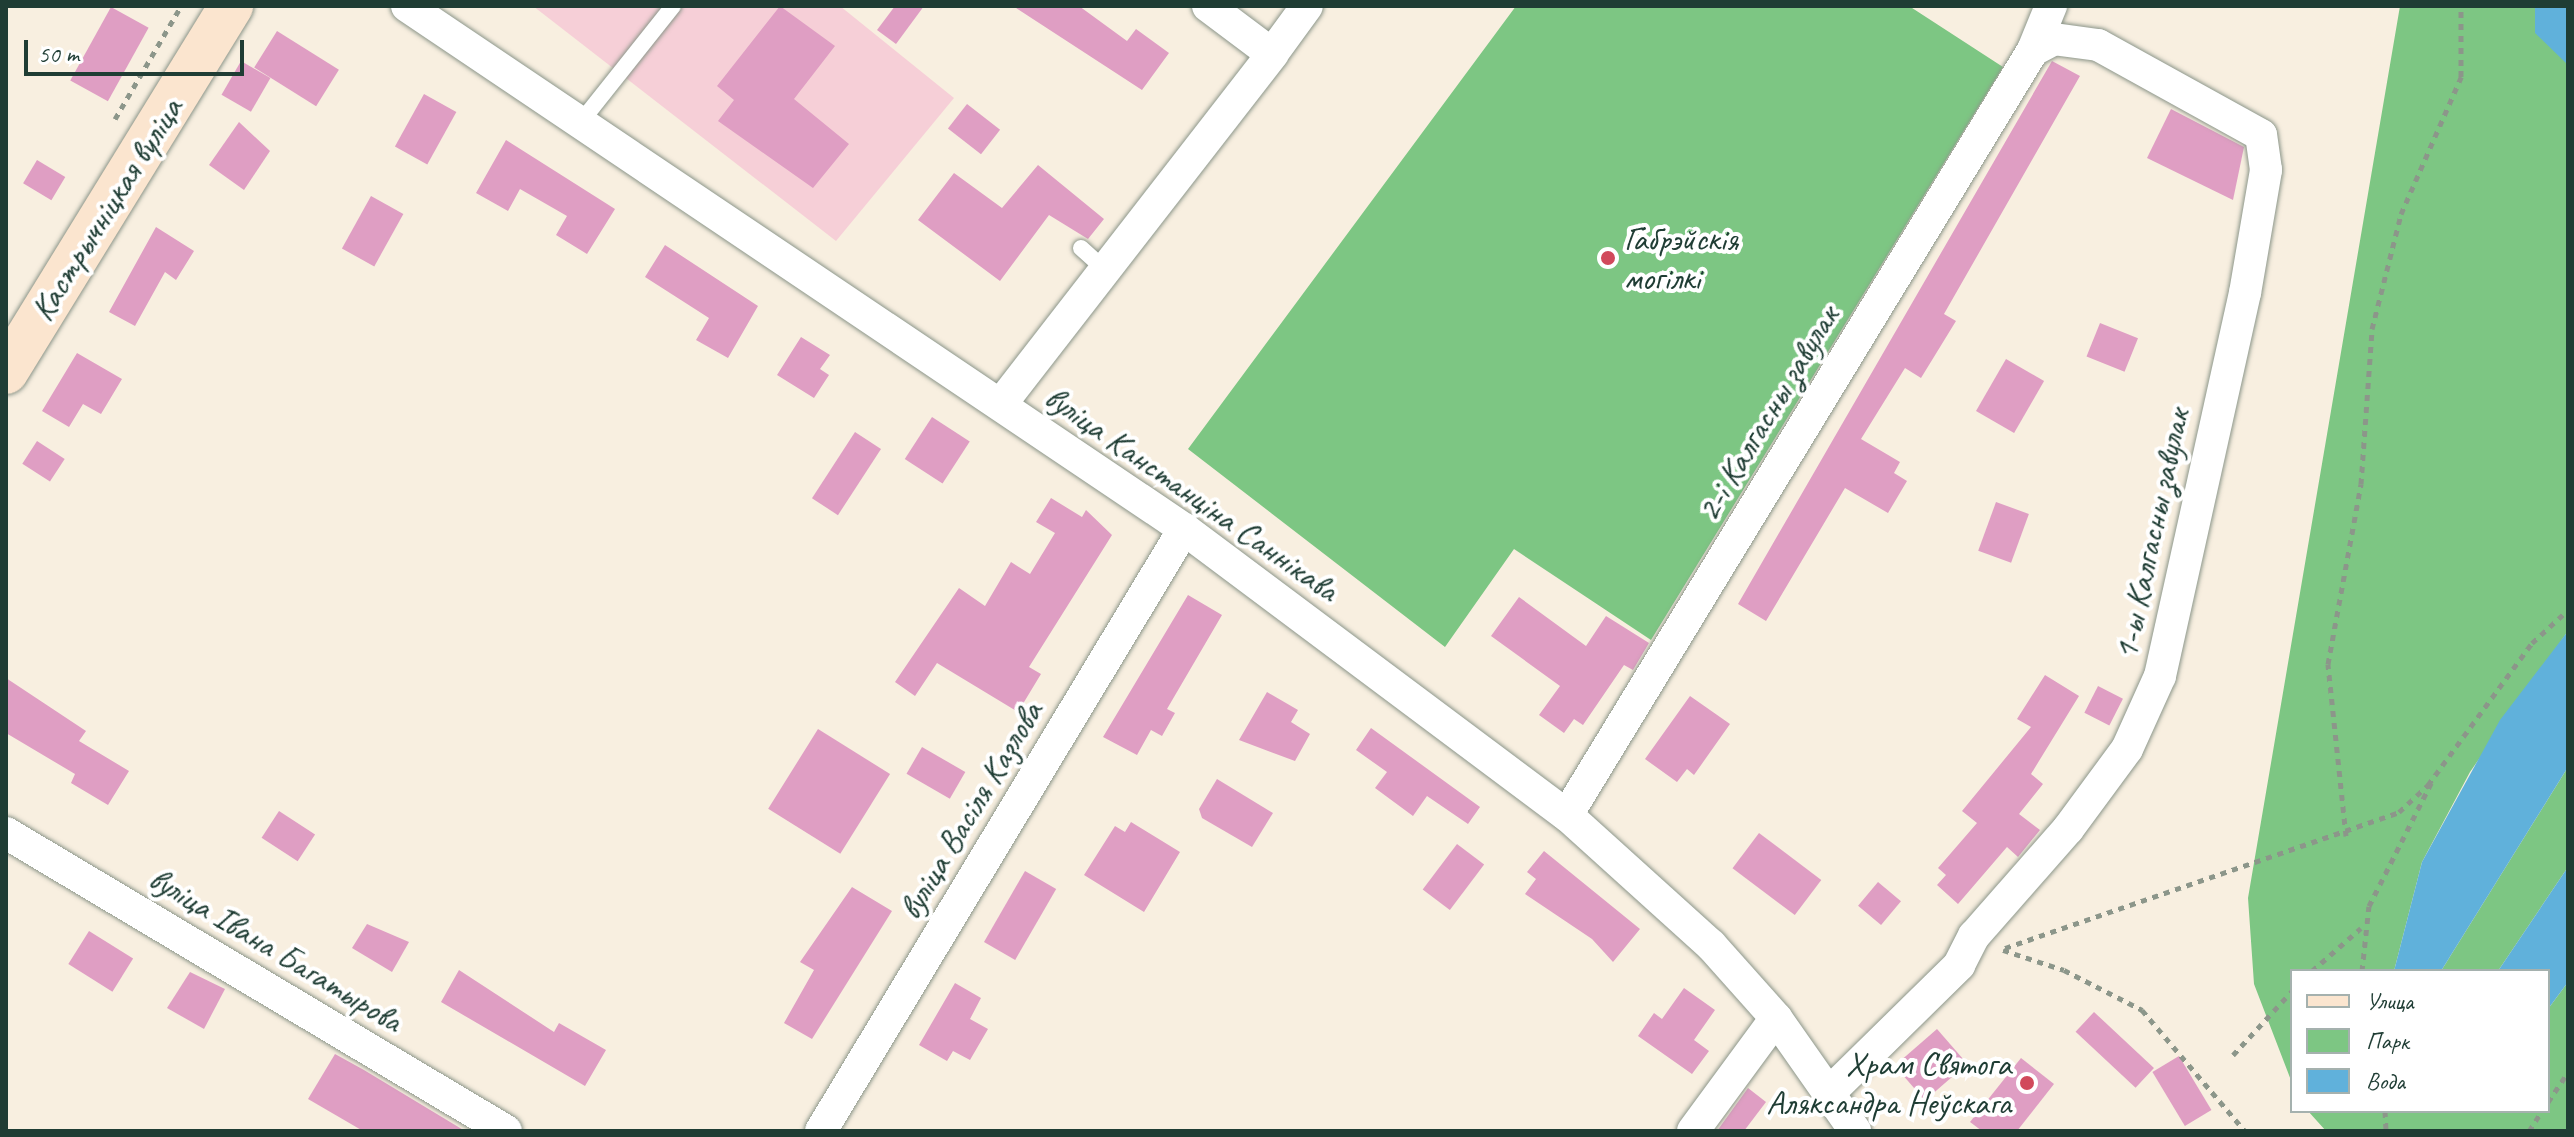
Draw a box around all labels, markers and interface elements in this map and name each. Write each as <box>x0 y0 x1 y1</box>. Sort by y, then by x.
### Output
scale bar <box>28 24 248 74</box>
text: 50 m <box>38 39 79 69</box>
street label: Кастрычніцкая вуліца <box>22 91 190 327</box>
place label: Габрэйскія могілкі <box>1624 218 1738 298</box>
marker: Габрэйскія могілкі <box>1599 249 1617 267</box>
street label: 2-і Калгасны завулак <box>1687 298 1847 528</box>
street label: вуліца Канстанціна Саннікава <box>1037 376 1347 610</box>
street label: 1-ы Калгасны завулак <box>2105 405 2197 663</box>
street label: вуліца Васіля Казлова <box>890 695 1050 925</box>
street label: вуліца Івана Багатырова <box>140 856 412 1042</box>
legend <box>2290 969 2550 1113</box>
text: Улица <box>2366 986 2414 1016</box>
text: Парк <box>2366 1026 2409 1056</box>
place label: Храм Святога Аляксандра Неўскага <box>1766 1043 2011 1122</box>
text: Вода <box>2366 1066 2405 1096</box>
marker: Храм Святога Аляксандра Неўскага <box>2018 1074 2036 1092</box>

